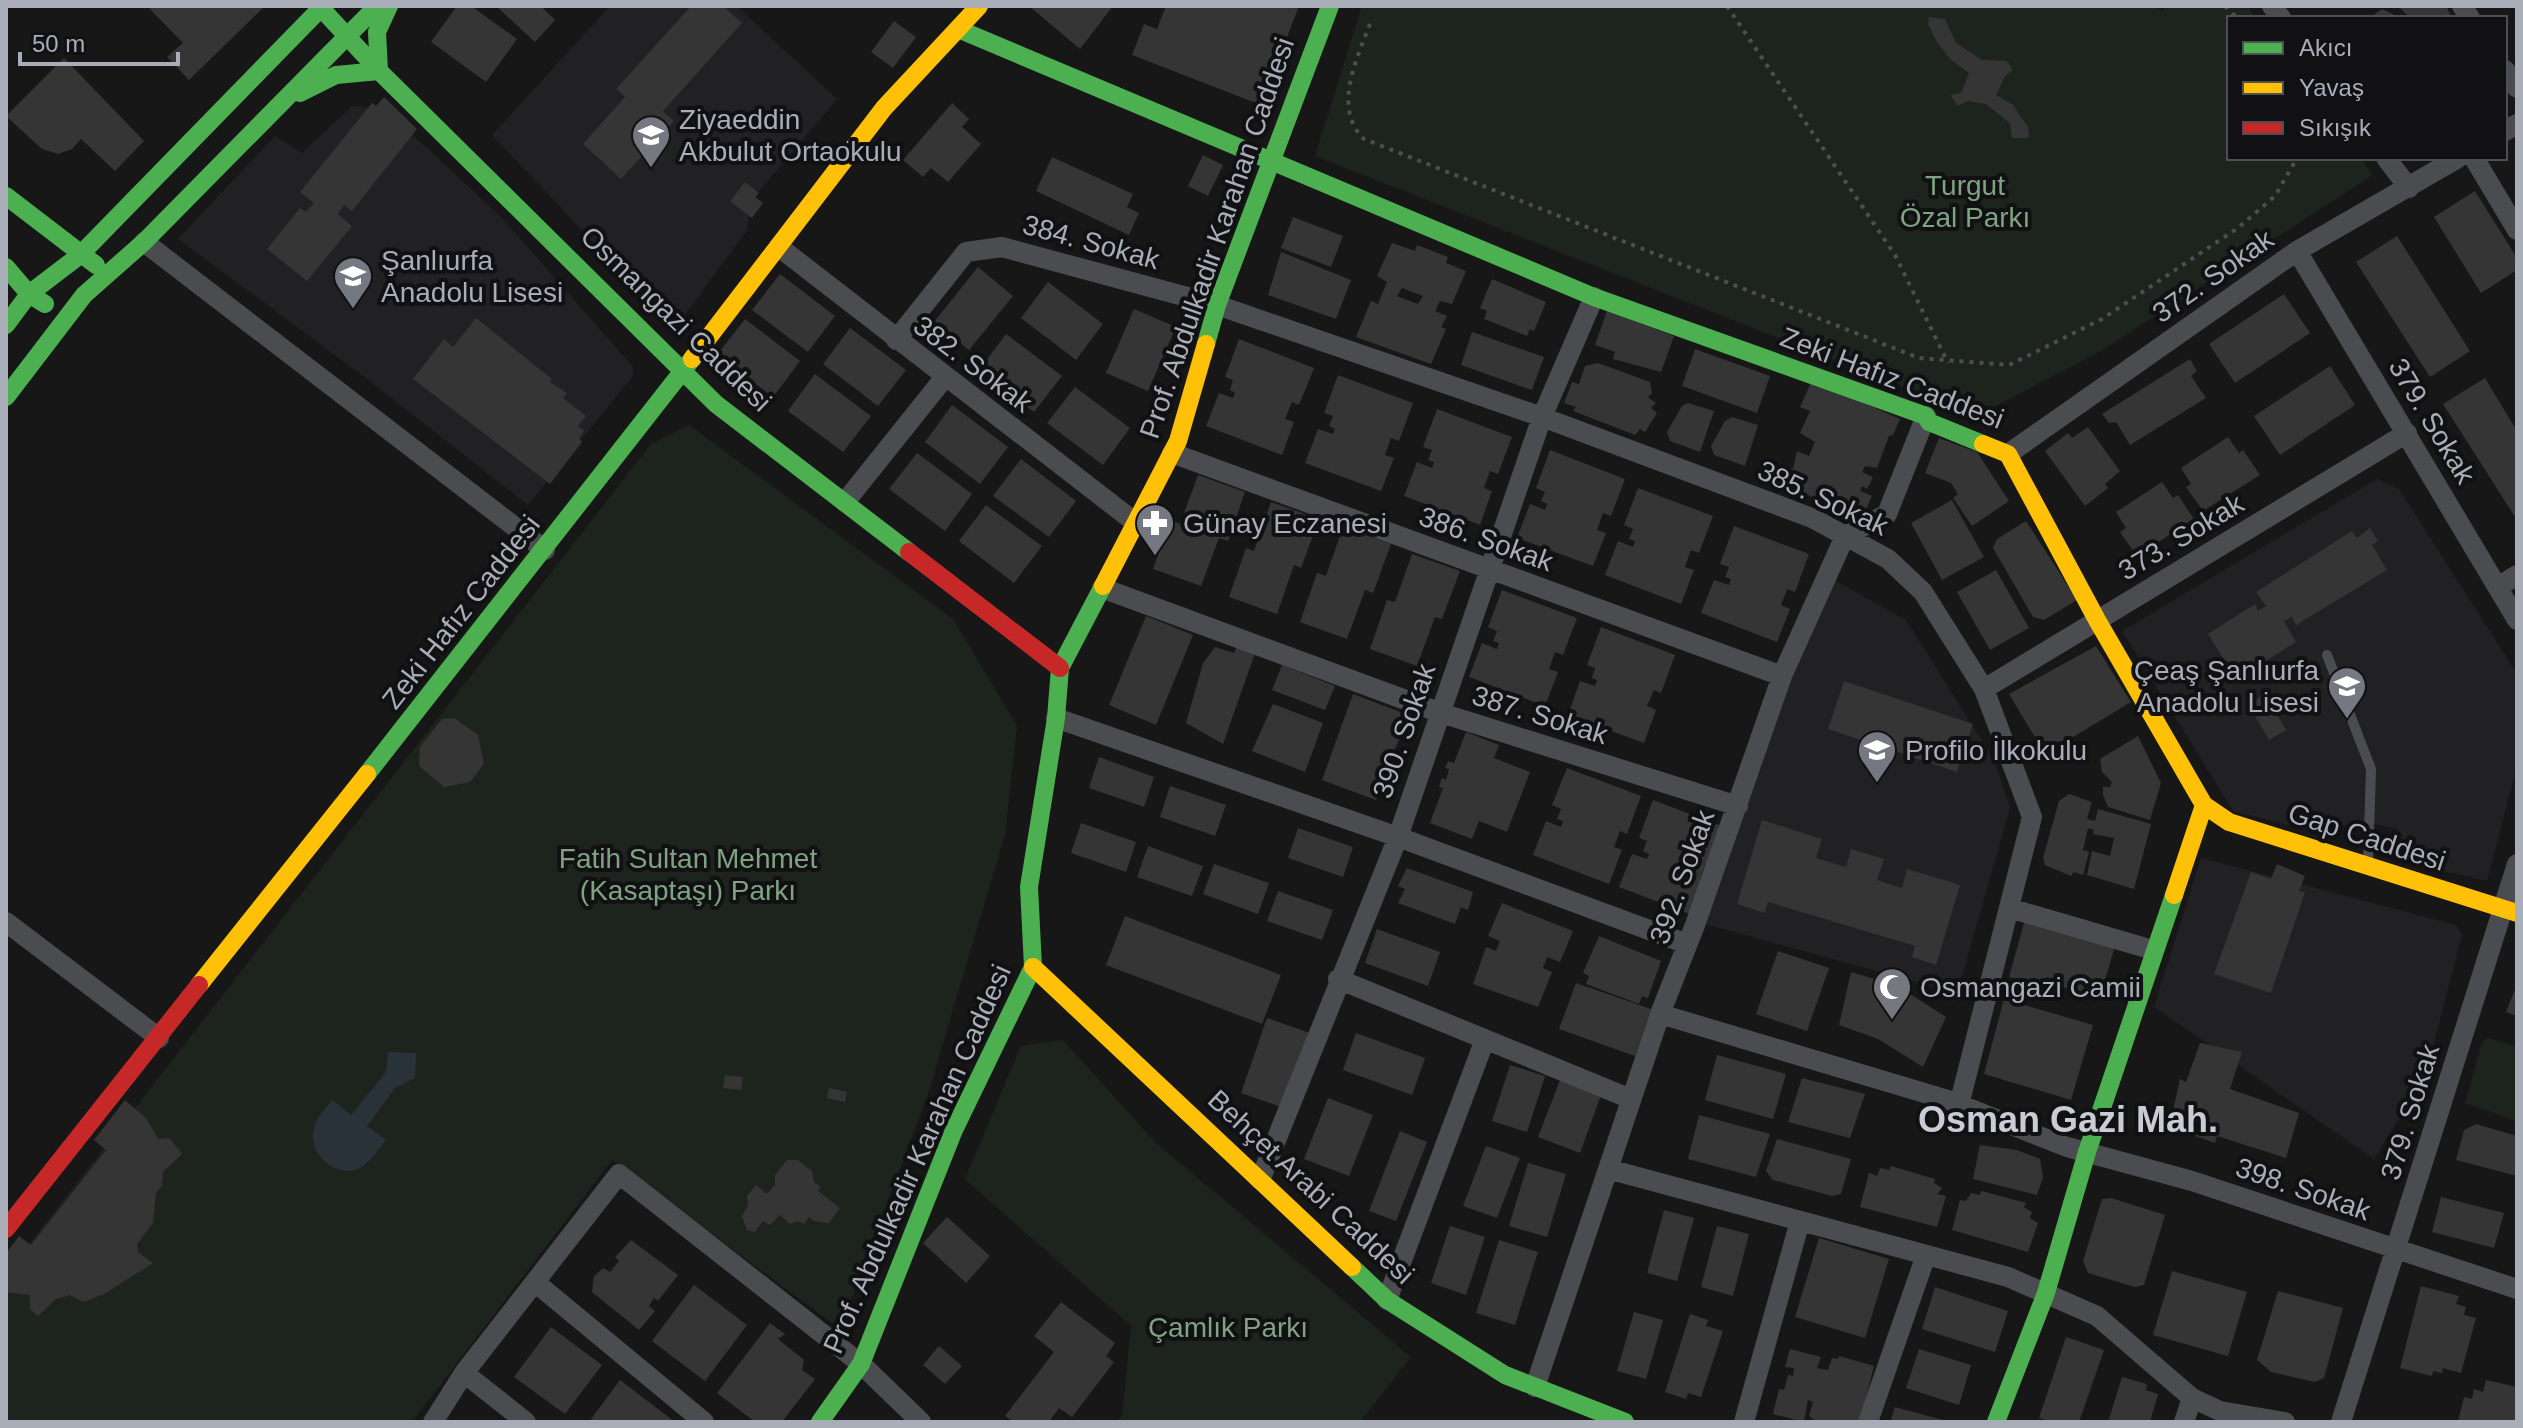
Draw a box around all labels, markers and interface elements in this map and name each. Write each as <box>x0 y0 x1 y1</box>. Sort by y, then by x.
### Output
scale bar <box>20 16 178 66</box>
legend <box>2227 16 2507 160</box>
text: 50 m <box>32 30 85 57</box>
street label: Prof. Abdulkadir Karahan Caddesi <box>1134 34 1300 442</box>
text: Akıcı <box>2299 34 2352 61</box>
text: Yavaş <box>2299 74 2364 101</box>
place label: Ziyaeddin Akbulut Ortaokulu <box>679 104 902 167</box>
school or university icon: Ziyaeddin Akbulut Ortaokulu <box>630 114 672 169</box>
text: Sıkışık <box>2299 114 2372 141</box>
park label: Turgut Özal Parkı <box>1900 170 2030 233</box>
street label: 384. Sokak <box>1019 209 1164 275</box>
street label: Osmangazi Caddesi <box>575 220 777 418</box>
street label: 372. Sokak <box>2147 223 2280 329</box>
place label: Şanlıurfa Anadolu Lisesi <box>381 245 563 308</box>
school or university icon: Şanlıurfa Anadolu Lisesi <box>332 255 374 310</box>
street label: 382. Sokak <box>908 309 1039 419</box>
street label: Zeki Hafız Caddesi <box>1776 321 2008 435</box>
street label: 379. Sokak <box>2383 353 2482 490</box>
street label: 385. Sokak <box>1753 454 1894 542</box>
street label: 373. Sokak <box>2113 487 2250 586</box>
street label: 386. Sokak <box>1415 500 1558 578</box>
pharmacy icon: Günay Eczanesi <box>1134 502 1176 557</box>
place label: Günay Eczanesi <box>1183 508 1387 539</box>
street label: Zeki Hafız Caddesi <box>376 509 546 715</box>
place label: Çeaş Şanlıurfa Anadolu Lisesi <box>2134 655 2319 718</box>
street label: 390. Sokak <box>1367 659 1442 802</box>
school or university icon: Çeaş Şanlıurfa Anadolu Lisesi <box>2326 665 2368 720</box>
street label: 387. Sokak <box>1468 680 1612 751</box>
school or university icon: Profilo İlkokulu <box>1856 729 1898 784</box>
place label: Profilo İlkokulu <box>1905 735 2087 766</box>
street label: Gap Caddesi <box>2284 797 2450 877</box>
street label: 392. Sokak <box>1643 805 1721 948</box>
park label: Fatih Sultan Mehmet (Kasaptaşı) Parkı <box>559 843 817 906</box>
street label: Prof. Abdulkadir Karahan Caddesi <box>817 960 1017 1358</box>
mosque icon: Osmangazi Camii <box>1871 966 1913 1021</box>
place label: Osmangazi Camii <box>1920 972 2141 1003</box>
street label: 379. Sokak <box>2375 1040 2446 1184</box>
street label: Behçet Arabi Caddesi <box>1202 1084 1420 1290</box>
district label: Osman Gazi Mah. <box>1918 1099 2218 1140</box>
street label: 398. Sokak <box>2232 1152 2375 1227</box>
park label: Çamlık Parkı <box>1148 1312 1308 1343</box>

